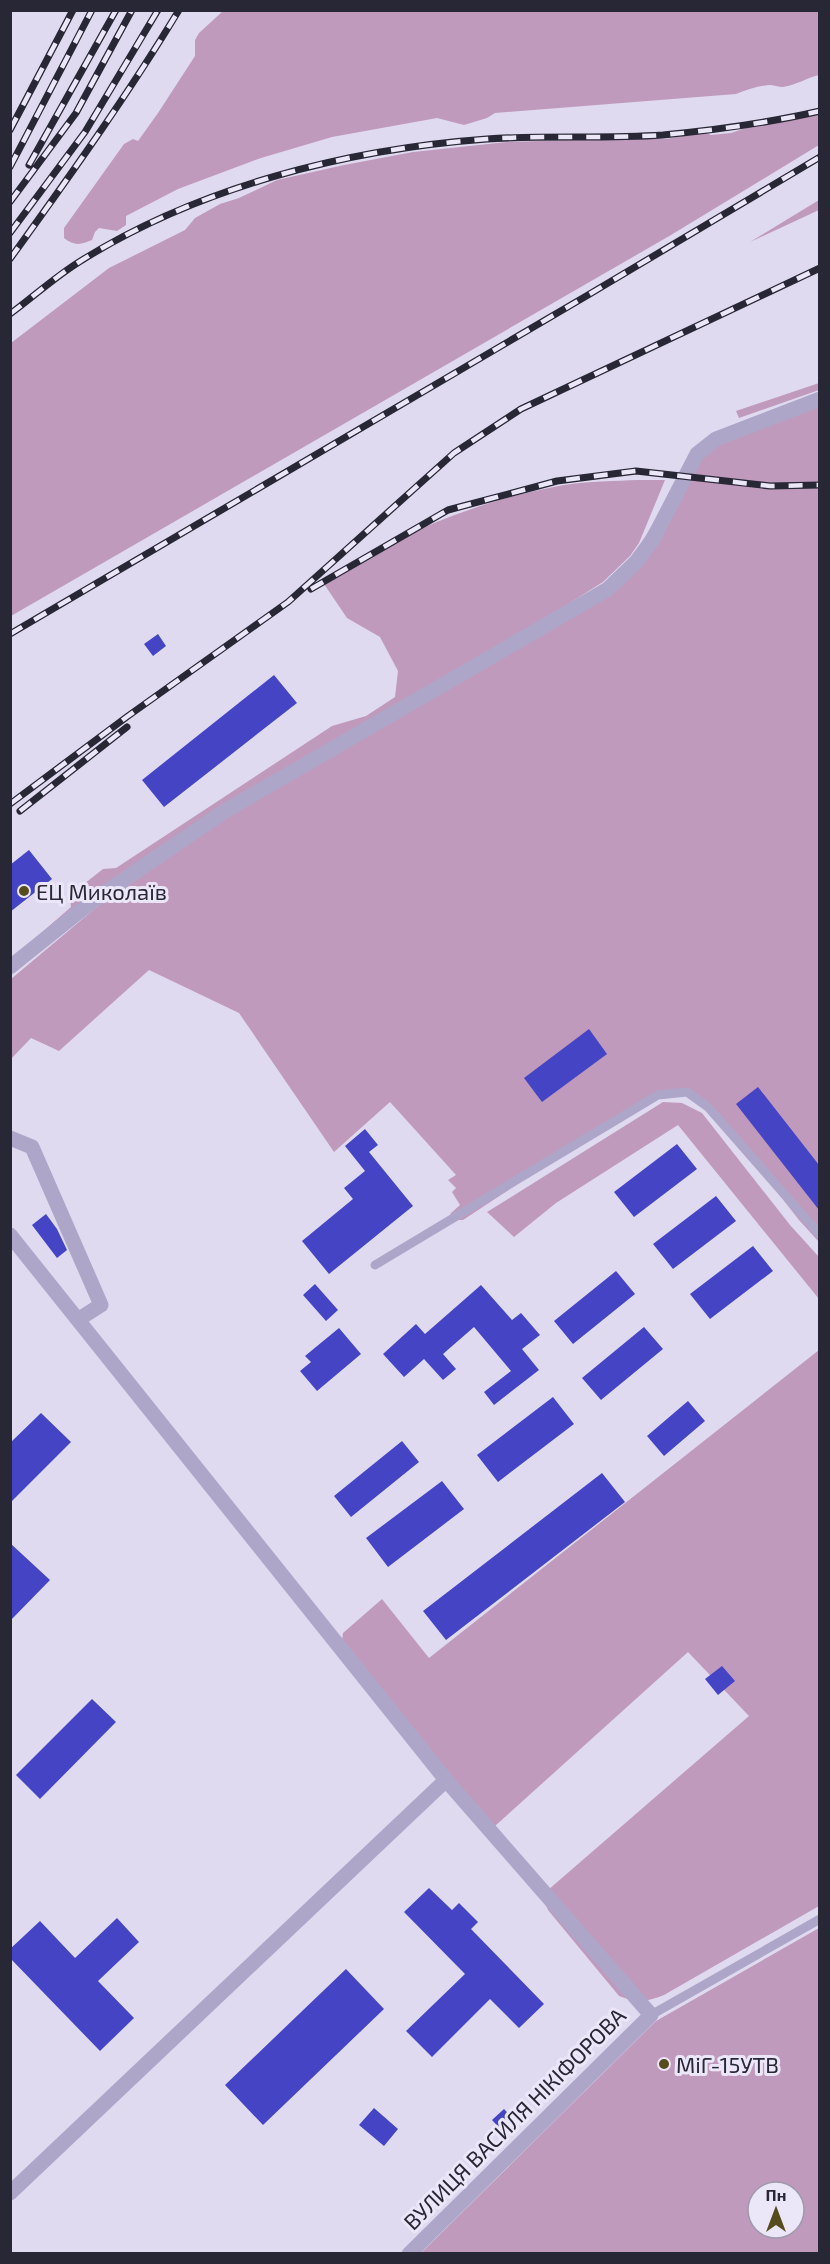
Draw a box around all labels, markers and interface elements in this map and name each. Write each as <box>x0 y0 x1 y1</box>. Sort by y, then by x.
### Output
place label: ЕЦ Миколаїв <box>36 878 167 904</box>
marker: ЕЦ Миколаїв <box>17 884 31 898</box>
street label: ВУЛИЦЯ ВАСИЛЯ НІКІФОРОВА <box>398 2001 631 2234</box>
place label: МіГ-15УТВ <box>676 2051 779 2077</box>
marker: МіГ-15УТВ <box>657 2057 671 2071</box>
north arrow <box>746 2180 806 2240</box>
text: Пн <box>766 2185 786 2204</box>

